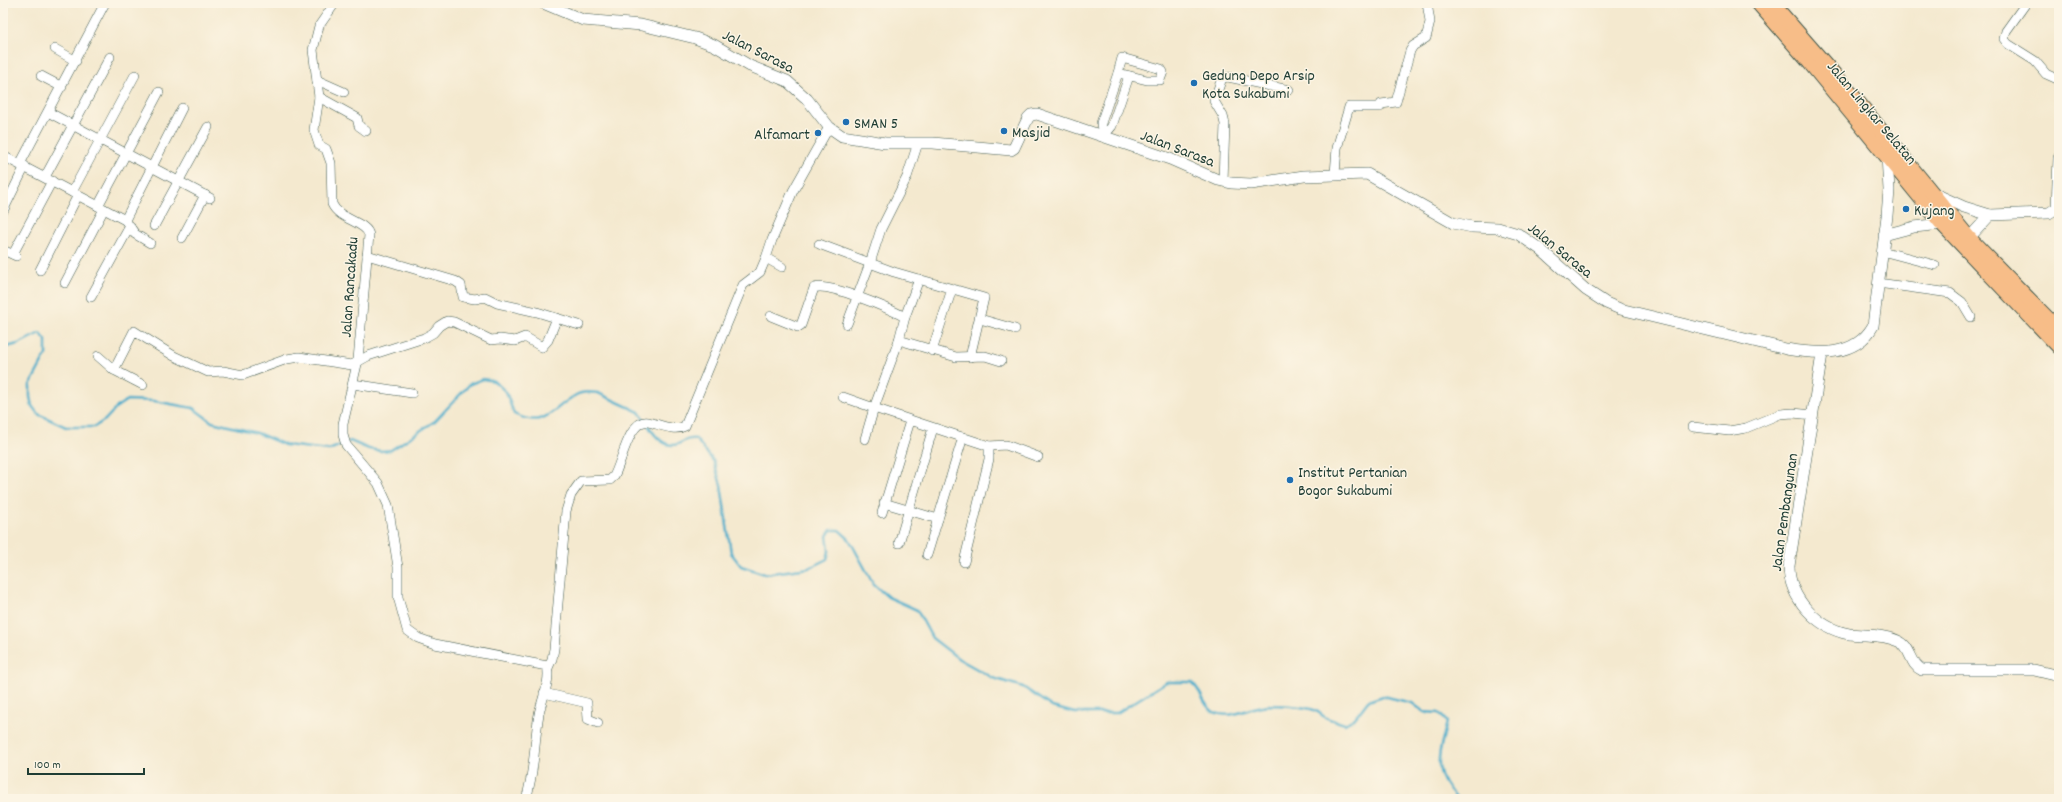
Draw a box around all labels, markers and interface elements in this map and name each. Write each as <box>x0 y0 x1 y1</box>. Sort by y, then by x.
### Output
street label: Jalan Sarasa <box>718 24 798 80</box>
street label: Jalan Lingkar Selatan <box>1821 57 1921 171</box>
place label: Gedung Depo Arsip Kota Sukabumi <box>1202 65 1315 106</box>
marker: Gedung Depo Arsip Kota Sukabumi <box>1189 78 1199 88</box>
place label: SMAN 5 <box>854 113 898 136</box>
marker: SMAN 5 <box>841 117 851 127</box>
place label: Masjid <box>1012 122 1050 145</box>
place label: Alfamart <box>754 124 810 147</box>
street label: Jalan Sarasa <box>1137 125 1218 174</box>
marker: Masjid <box>999 126 1009 136</box>
marker: Alfamart <box>813 128 823 138</box>
place label: Kujang <box>1914 200 1954 223</box>
marker: Kujang <box>1901 204 1911 214</box>
street label: Jalan Sarasa <box>1522 217 1597 285</box>
street label: Jalan Rancakadu <box>336 236 365 338</box>
street label: Jalan Pembangunan <box>1766 452 1805 573</box>
place label: Institut Pertanian Bogor Sukabumi <box>1298 462 1407 503</box>
marker: Institut Pertanian Bogor Sukabumi <box>1285 475 1295 485</box>
scale bar <box>28 750 144 776</box>
text: 100 m <box>34 757 61 774</box>

